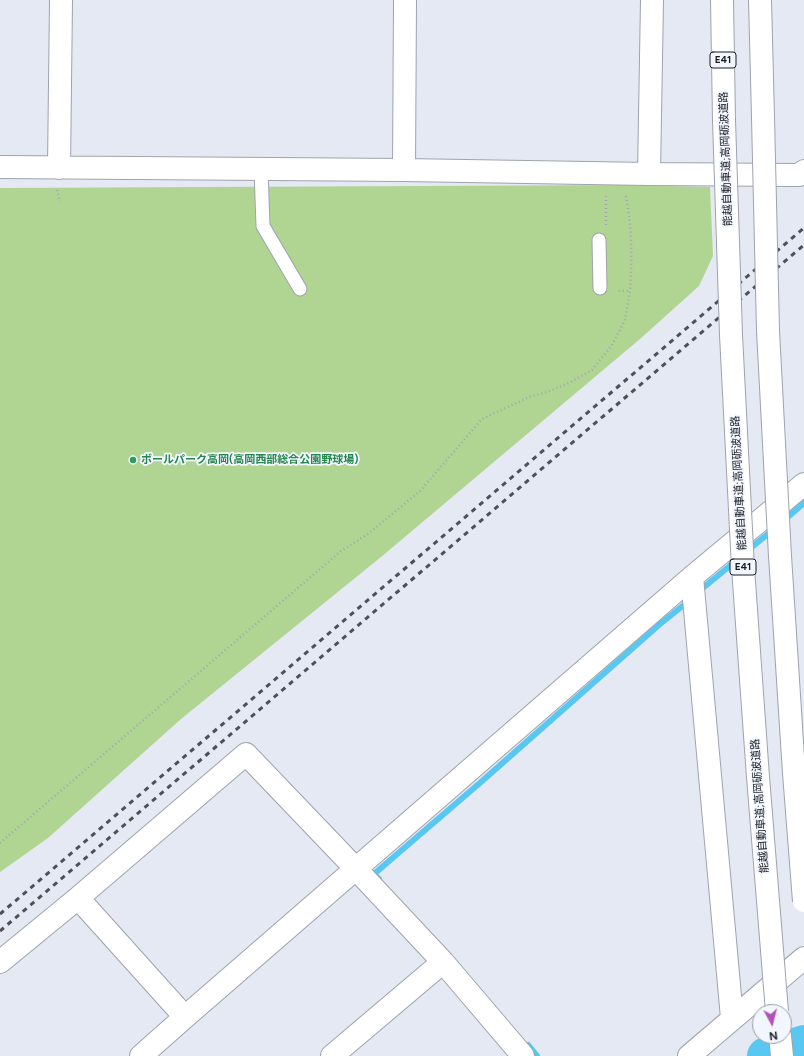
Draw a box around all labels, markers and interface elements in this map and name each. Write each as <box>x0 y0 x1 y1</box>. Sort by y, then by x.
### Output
road number: E41 <box>710 52 736 68</box>
street label: 能越自動車道;高岡砺波道路 <box>717 91 735 227</box>
street label: 能越自動車道;高岡砺波道路 <box>729 415 749 551</box>
place label: ボールパーク高岡(高岡西部総合公園野球場) <box>141 453 358 467</box>
marker: ボールパーク高岡(高岡西部総合公園野球場) <box>128 455 138 465</box>
road number: E41 <box>730 559 756 575</box>
street label: 能越自動車道;高岡砺波道路 <box>749 738 771 874</box>
north arrow <box>752 1004 792 1044</box>
text: N <box>768 1028 778 1042</box>

